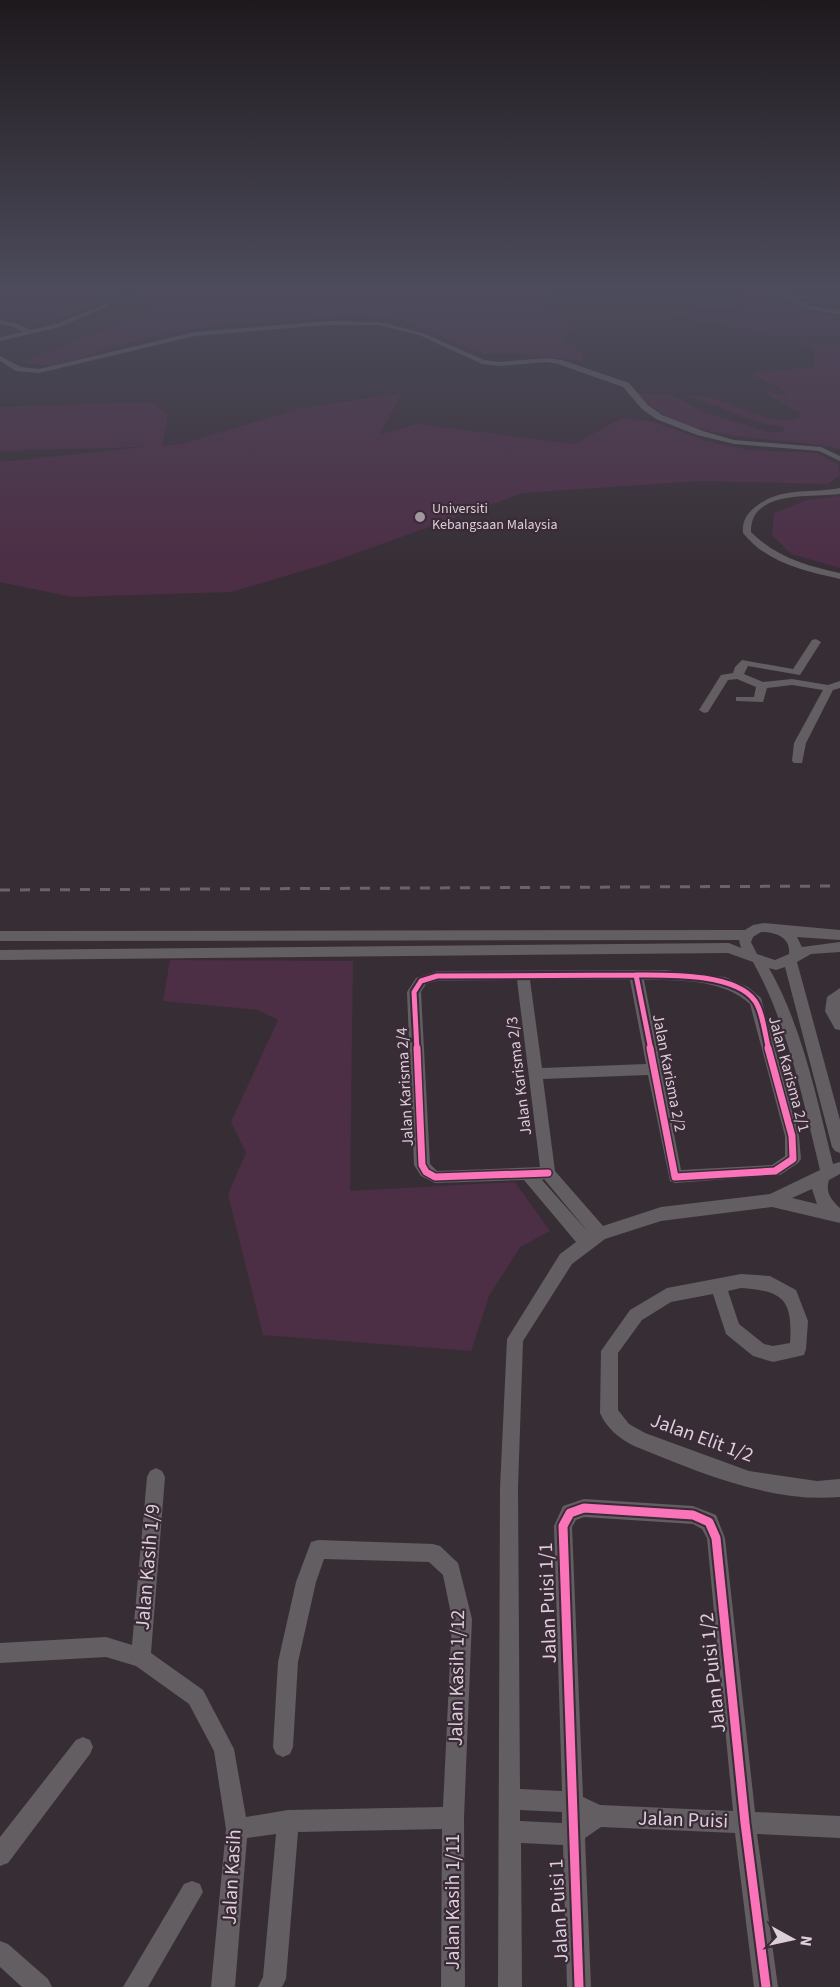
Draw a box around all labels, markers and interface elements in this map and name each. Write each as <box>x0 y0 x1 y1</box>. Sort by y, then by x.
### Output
place label: Universiti Kebangsaan Malaysia <box>432 499 557 535</box>
marker: Universiti Kebangsaan Malaysia <box>413 510 427 524</box>
street label: Jalan Karisma 2/2 <box>647 1012 691 1134</box>
street label: Jalan Karisma 2/1 <box>763 1013 815 1135</box>
street label: Jalan Karisma 2/3 <box>501 1015 537 1137</box>
street label: Jalan Karisma 2/4 <box>391 1027 419 1147</box>
street label: Jalan Elit 1/2 <box>646 1406 758 1470</box>
street label: Jalan Kasih 1/9 <box>129 1503 167 1631</box>
street label: Jalan Puisi 1/1 <box>532 1542 564 1664</box>
street label: Jalan Kasih 1/12 <box>442 1609 472 1746</box>
street label: Jalan Puisi 1/2 <box>693 1611 733 1735</box>
street label: Jalan Puisi <box>637 1804 729 1836</box>
street label: Jalan Kasih <box>216 1829 248 1925</box>
street label: Jalan Kasih 1/11 <box>439 1834 467 1970</box>
street label: Jalan Puisi 1 <box>542 1858 576 1964</box>
north arrow <box>762 1909 822 1969</box>
text: N <box>794 1934 817 1948</box>

